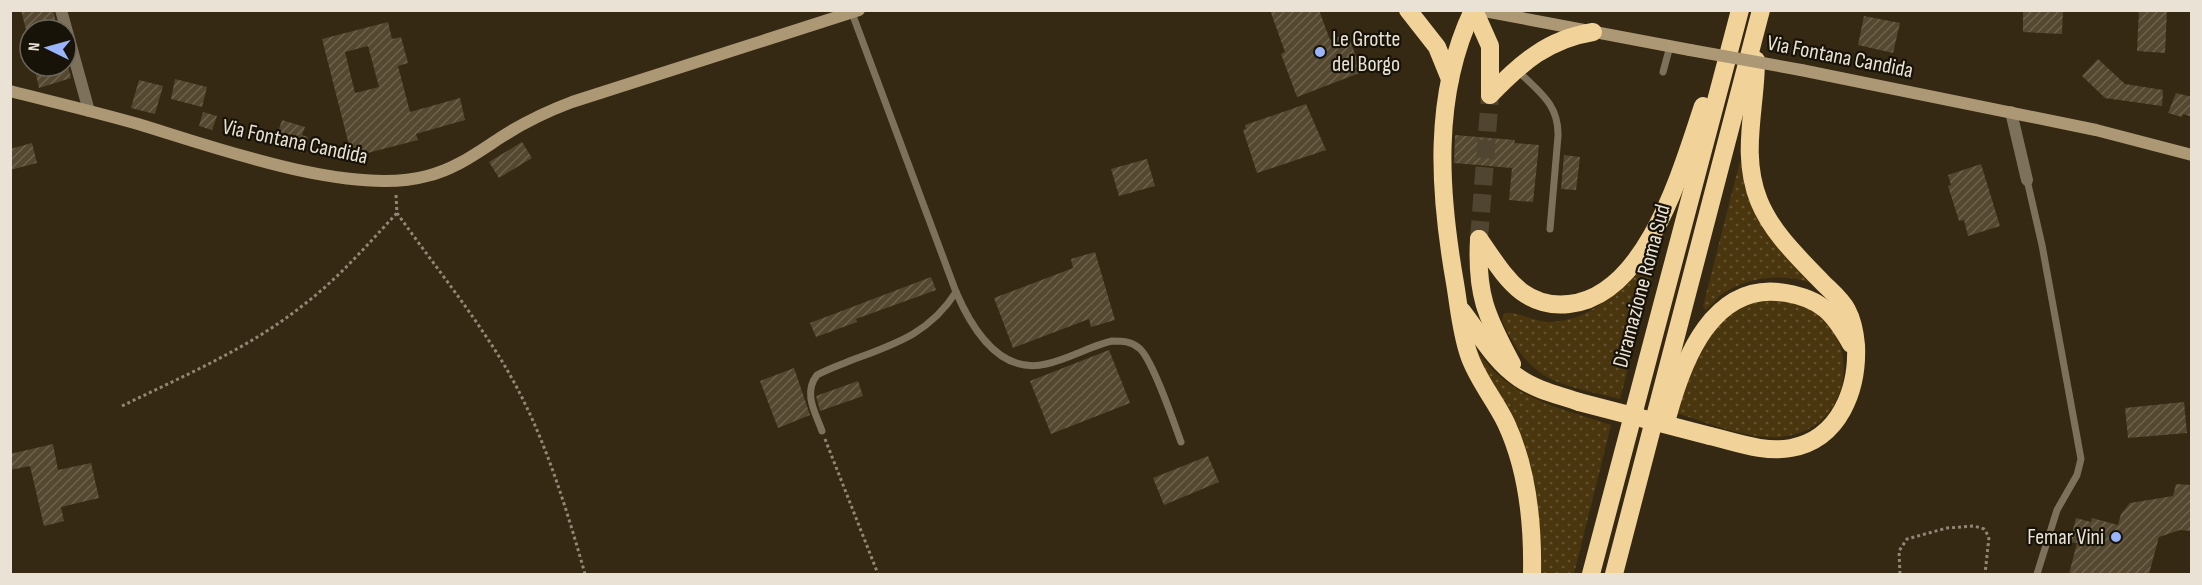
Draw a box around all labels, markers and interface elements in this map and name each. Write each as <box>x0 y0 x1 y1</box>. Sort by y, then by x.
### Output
north arrow <box>18 18 78 78</box>
place label: Le Grotte del Borgo <box>1332 26 1400 78</box>
street label: Via Fontana Candida <box>1765 30 1915 84</box>
text: N <box>25 42 44 52</box>
marker: Le Grotte del Borgo <box>1313 45 1327 59</box>
street label: Via Fontana Candida <box>220 113 370 171</box>
street label: Diramazione Roma Sud <box>1607 201 1677 371</box>
place label: Femar Vini <box>2027 524 2104 551</box>
marker: Femar Vini <box>2109 530 2123 544</box>

